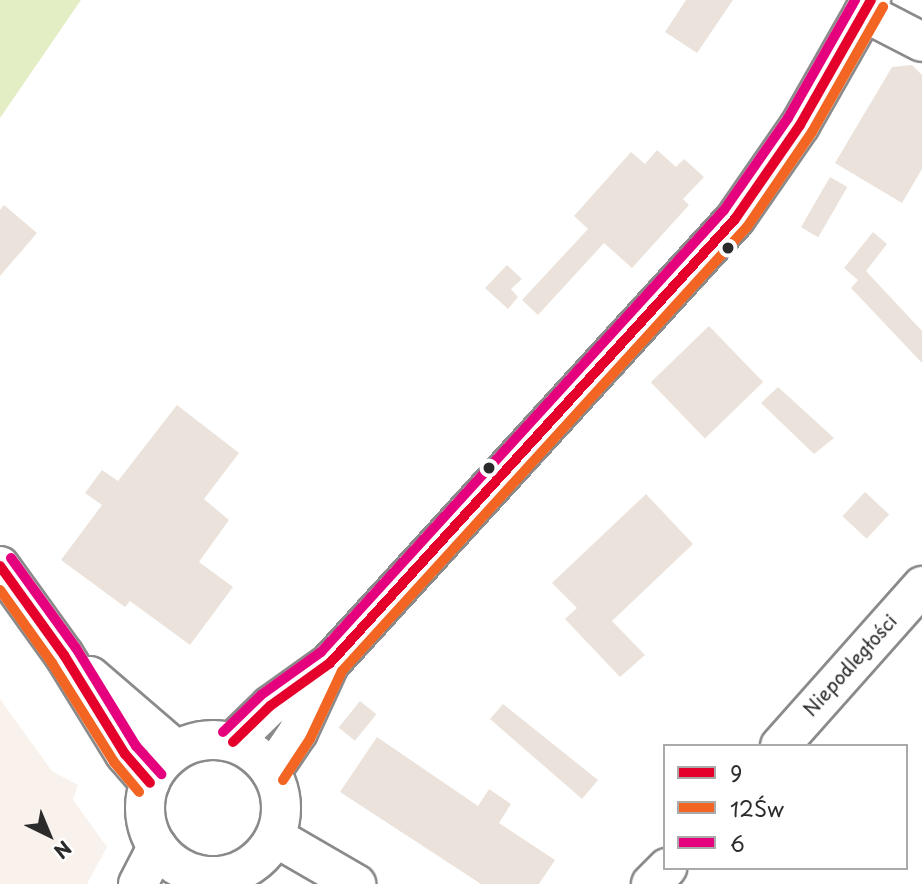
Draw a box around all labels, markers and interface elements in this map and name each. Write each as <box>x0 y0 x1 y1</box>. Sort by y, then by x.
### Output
unlabelled marker <box>721 241 735 255</box>
unlabelled marker <box>482 461 496 475</box>
street label: Niepodległości <box>798 609 902 721</box>
legend <box>663 744 908 870</box>
text: 9 <box>730 757 742 789</box>
text: 12Św <box>730 792 784 824</box>
north arrow <box>14 800 84 870</box>
text: 6 <box>730 827 745 859</box>
text: N <box>48 835 78 866</box>

